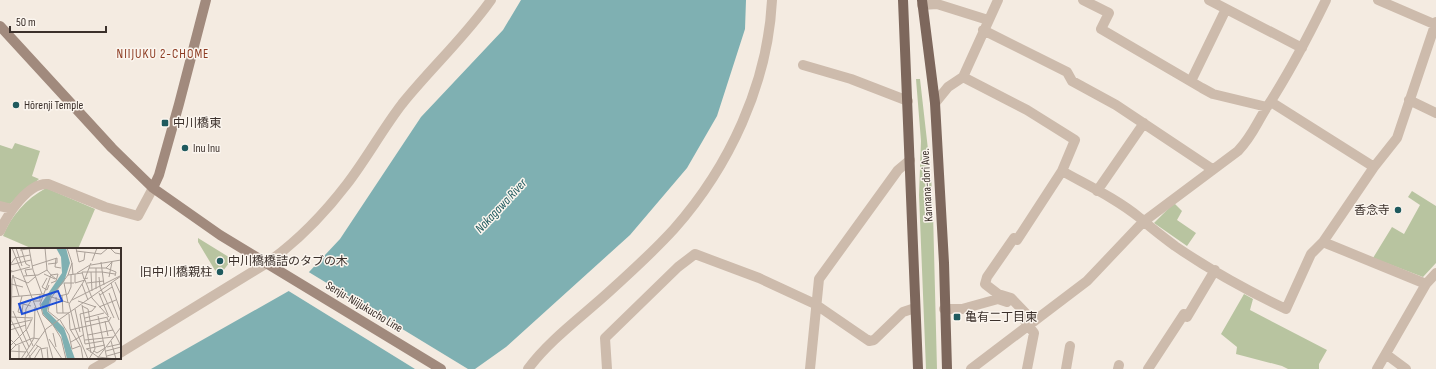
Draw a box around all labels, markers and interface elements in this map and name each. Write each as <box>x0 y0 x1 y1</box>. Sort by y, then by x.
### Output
scale bar <box>10 8 106 34</box>
text: 50 m <box>16 15 36 30</box>
district label: NIIJUKU 2-CHOME <box>117 46 209 62</box>
place label: Hōrenji Temple <box>24 98 83 113</box>
marker: Hōrenji Temple <box>11 100 21 110</box>
place label: 中川橋東 <box>173 116 221 131</box>
marker: 中川橋東 <box>160 118 170 128</box>
place label: Inu Inu <box>193 141 220 156</box>
marker: Inu Inu <box>180 143 190 153</box>
street label: Kannana-dori Ave. <box>918 148 936 222</box>
water label: Nakagawa River <box>472 175 531 236</box>
place label: 香念寺 <box>1354 203 1390 218</box>
marker: 香念寺 <box>1393 205 1403 215</box>
inset map <box>10 248 121 359</box>
place label: 中川橋橋詰のタブの木 <box>228 254 348 269</box>
marker: 中川橋橋詰のタブの木 <box>215 256 225 266</box>
place label: 旧中川橋親柱 <box>140 265 212 280</box>
marker: 旧中川橋親柱 <box>215 267 225 277</box>
street label: Senju-Niijukucho Line <box>323 278 406 336</box>
place label: 亀有二丁目東 <box>965 310 1037 325</box>
marker: 亀有二丁目東 <box>952 312 962 322</box>

